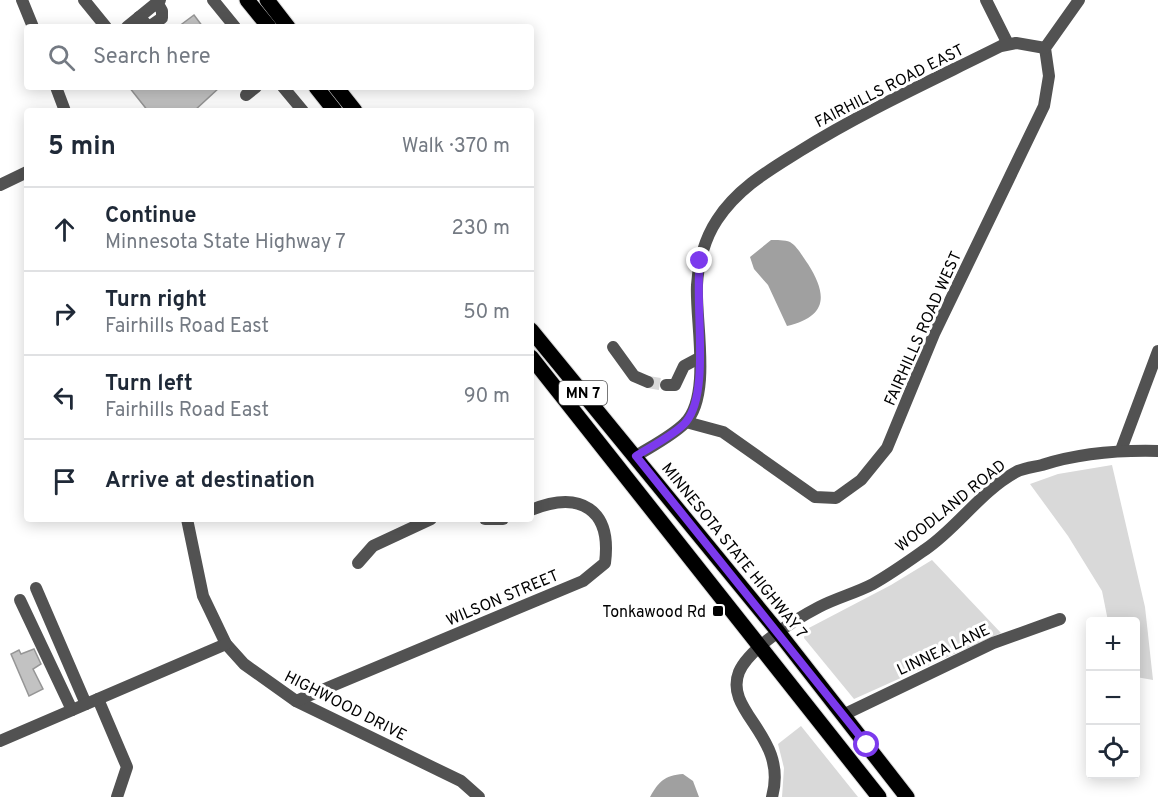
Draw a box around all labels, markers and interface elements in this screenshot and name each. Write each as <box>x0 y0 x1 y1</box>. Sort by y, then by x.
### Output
search box <box>24 24 534 90</box>
street label: FAIRHILLS ROAD EAST <box>812 40 968 133</box>
icon: search <box>45 41 78 74</box>
text: Search here <box>93 44 211 71</box>
text: 5 min <box>48 131 116 164</box>
text: Walk · 370 m <box>402 134 510 160</box>
text: Continue <box>105 203 196 230</box>
icon: ahead <box>48 213 81 246</box>
text: 230 m <box>451 216 510 242</box>
text: Minnesota State Highway 7 <box>105 230 346 256</box>
route end <box>686 247 712 273</box>
street label: FAIRHILLS ROAD WEST <box>881 248 967 409</box>
text: Turn right <box>105 287 207 314</box>
icon: right <box>48 297 81 330</box>
text: 50 m <box>463 300 510 326</box>
text: Fairhills Road East <box>105 314 269 340</box>
text: Turn left <box>105 371 193 398</box>
icon: left <box>48 381 81 414</box>
road number: MN 7 <box>559 381 607 405</box>
text: 90 m <box>464 384 510 410</box>
text: Fairhills Road East <box>105 398 269 424</box>
street label: WOODLAND ROAD <box>892 456 1011 557</box>
street label: MINNESOTA STATE HIGHWAY 7 <box>656 459 811 643</box>
icon: arrive <box>48 465 81 498</box>
text: Arrive at destination <box>105 468 315 495</box>
street label: WILSON STREET <box>443 566 562 632</box>
place label: Tonkawood Rd <box>602 603 706 623</box>
marker: Tonkawood Rd <box>711 604 725 618</box>
map controls <box>1086 617 1140 779</box>
button: + <box>1086 617 1140 671</box>
street label: LINNEA LANE <box>894 621 993 681</box>
street label: HIGHWOOD DRIVE <box>281 667 410 746</box>
button: − <box>1086 671 1140 725</box>
button: locate <box>1086 725 1140 779</box>
route start <box>853 731 879 757</box>

